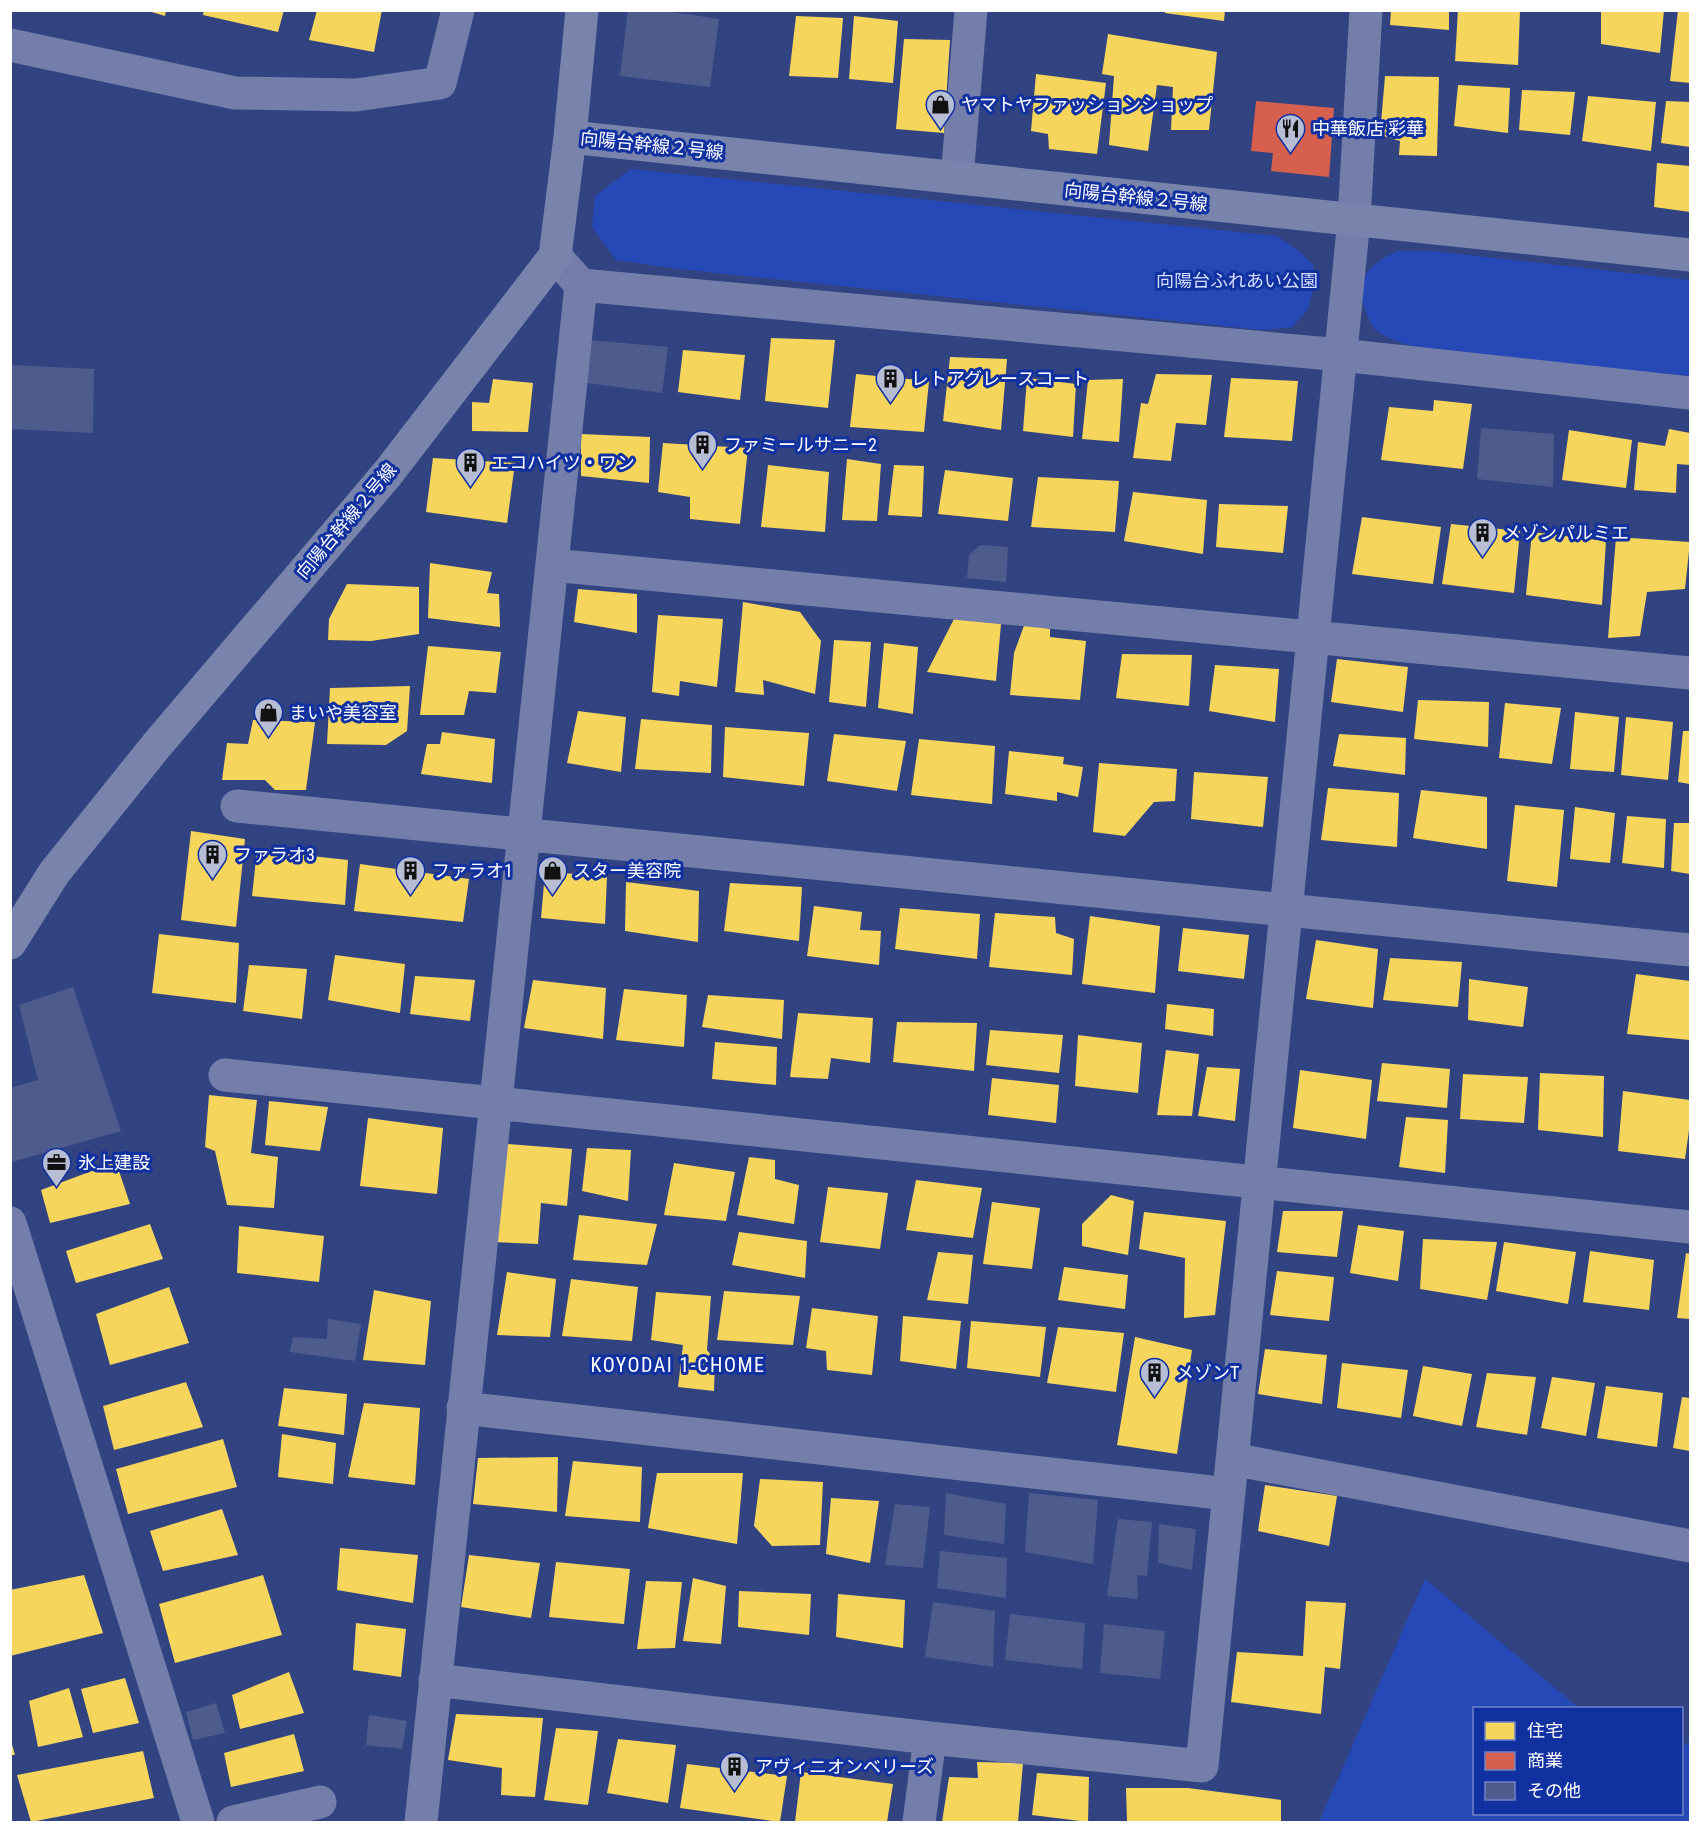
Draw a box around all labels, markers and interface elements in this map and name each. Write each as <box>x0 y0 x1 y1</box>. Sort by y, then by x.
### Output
shop icon: ヤマトヤファッションショップ <box>924 88 956 130</box>
place label: ヤマトヤファッションショップ <box>961 94 1213 115</box>
restaurant icon: 中華飯店 彩華 <box>1275 112 1307 154</box>
place label: 中華飯店 彩華 <box>1312 118 1424 139</box>
street label: 向陽台幹線２号線 <box>579 127 725 163</box>
street label: 向陽台幹線２号線 <box>1063 179 1209 215</box>
park label: 向陽台ふれあい公園 <box>1156 270 1318 291</box>
building icon: レトアグレースコート <box>874 362 906 404</box>
place label: レトアグレースコート <box>911 368 1089 389</box>
building icon: ファミールサニー2 <box>687 428 719 470</box>
place label: ファミールサニー2 <box>724 434 877 455</box>
building icon: エコハイツ・ワン <box>454 446 486 488</box>
place label: エコハイツ・ワン <box>491 452 635 473</box>
street label: 向陽台幹線２号線 <box>292 459 400 583</box>
building icon: メゾンパルミエ <box>1466 516 1498 558</box>
place label: メゾンパルミエ <box>1503 522 1629 543</box>
shop icon: まいや美容室 <box>252 696 284 738</box>
place label: まいや美容室 <box>289 702 397 723</box>
building icon: ファラオ3 <box>197 838 229 880</box>
place label: ファラオ3 <box>234 844 315 865</box>
building icon: ファラオ1 <box>395 854 427 896</box>
shop icon: スター美容院 <box>536 854 568 896</box>
place label: ファラオ1 <box>432 860 513 881</box>
place label: スター美容院 <box>573 860 681 881</box>
office icon: 氷上建設 <box>41 1146 73 1188</box>
place label: 氷上建設 <box>78 1152 150 1173</box>
district label: KOYODAI 1-CHOME <box>591 1353 765 1377</box>
building icon: メゾンT <box>1139 1356 1171 1398</box>
place label: メゾンT <box>1176 1362 1239 1383</box>
legend <box>1473 1707 1683 1815</box>
text: 住宅 <box>1527 1720 1563 1741</box>
building icon: アヴィニオンベリーズ <box>718 1750 750 1792</box>
text: 商業 <box>1527 1750 1563 1771</box>
place label: アヴィニオンベリーズ <box>755 1756 934 1777</box>
text: その他 <box>1527 1780 1581 1801</box>

